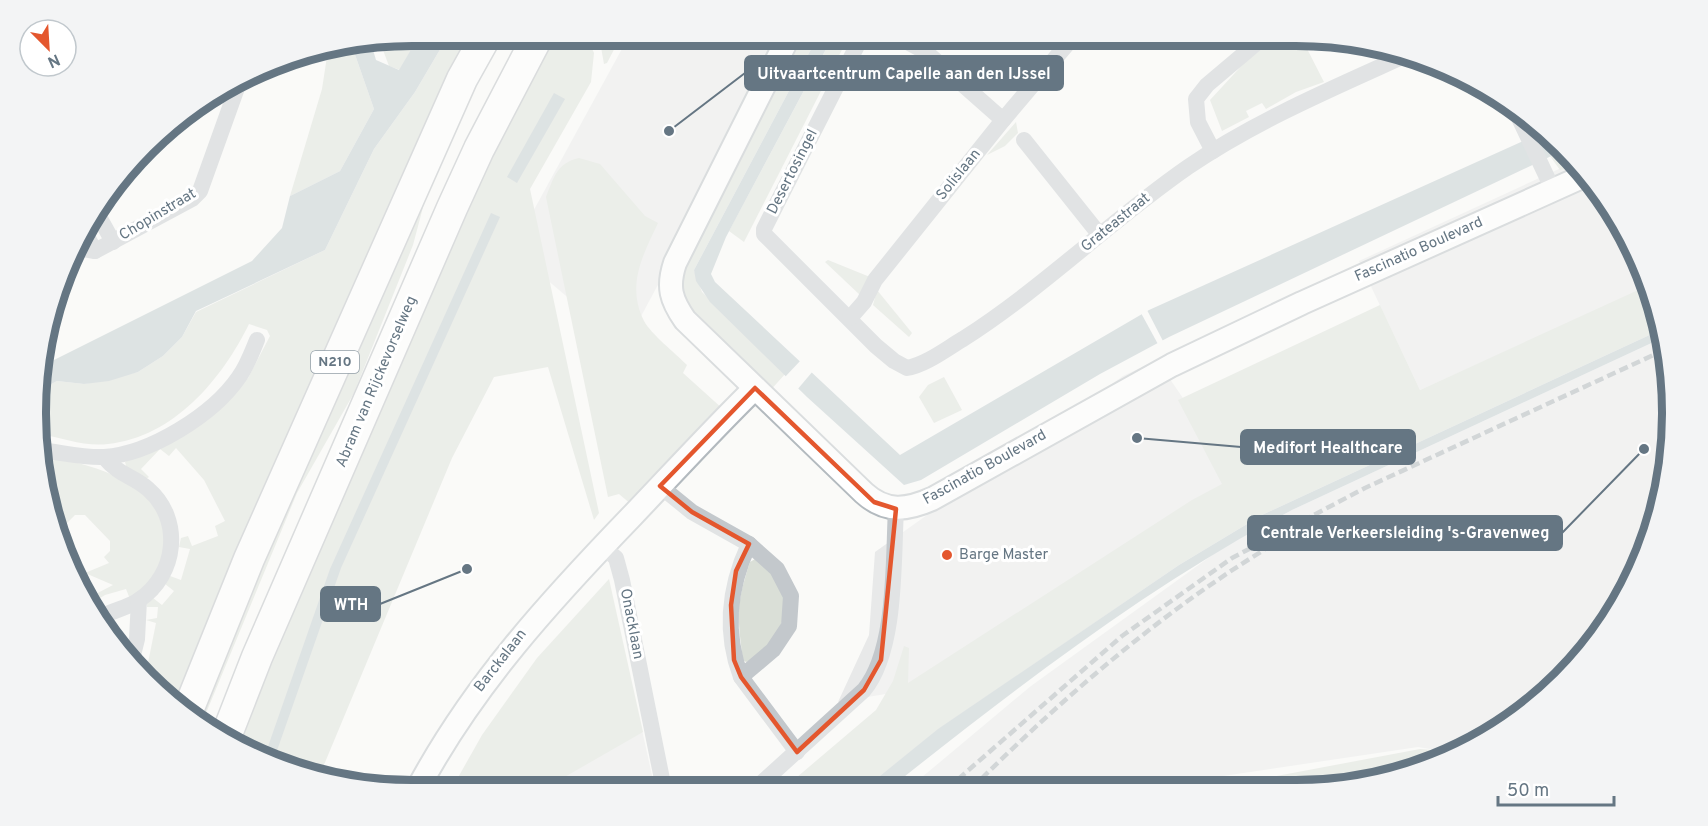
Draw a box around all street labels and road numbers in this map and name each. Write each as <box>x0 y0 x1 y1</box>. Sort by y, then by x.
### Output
street label: Desertosingel <box>763 126 823 218</box>
street label: Solislaan <box>933 146 985 204</box>
street label: Chopinstraat <box>116 185 200 245</box>
street label: Grateastraat <box>1077 189 1155 257</box>
street label: Fascinatio Boulevard <box>1352 213 1486 287</box>
street label: Abram van Rijckevorselweg <box>332 293 422 471</box>
road number: N210 <box>311 351 359 373</box>
street label: Fascinatio Boulevard <box>920 426 1050 510</box>
street label: Onacklaan <box>615 587 647 661</box>
street label: Barckalaan <box>470 626 532 696</box>

